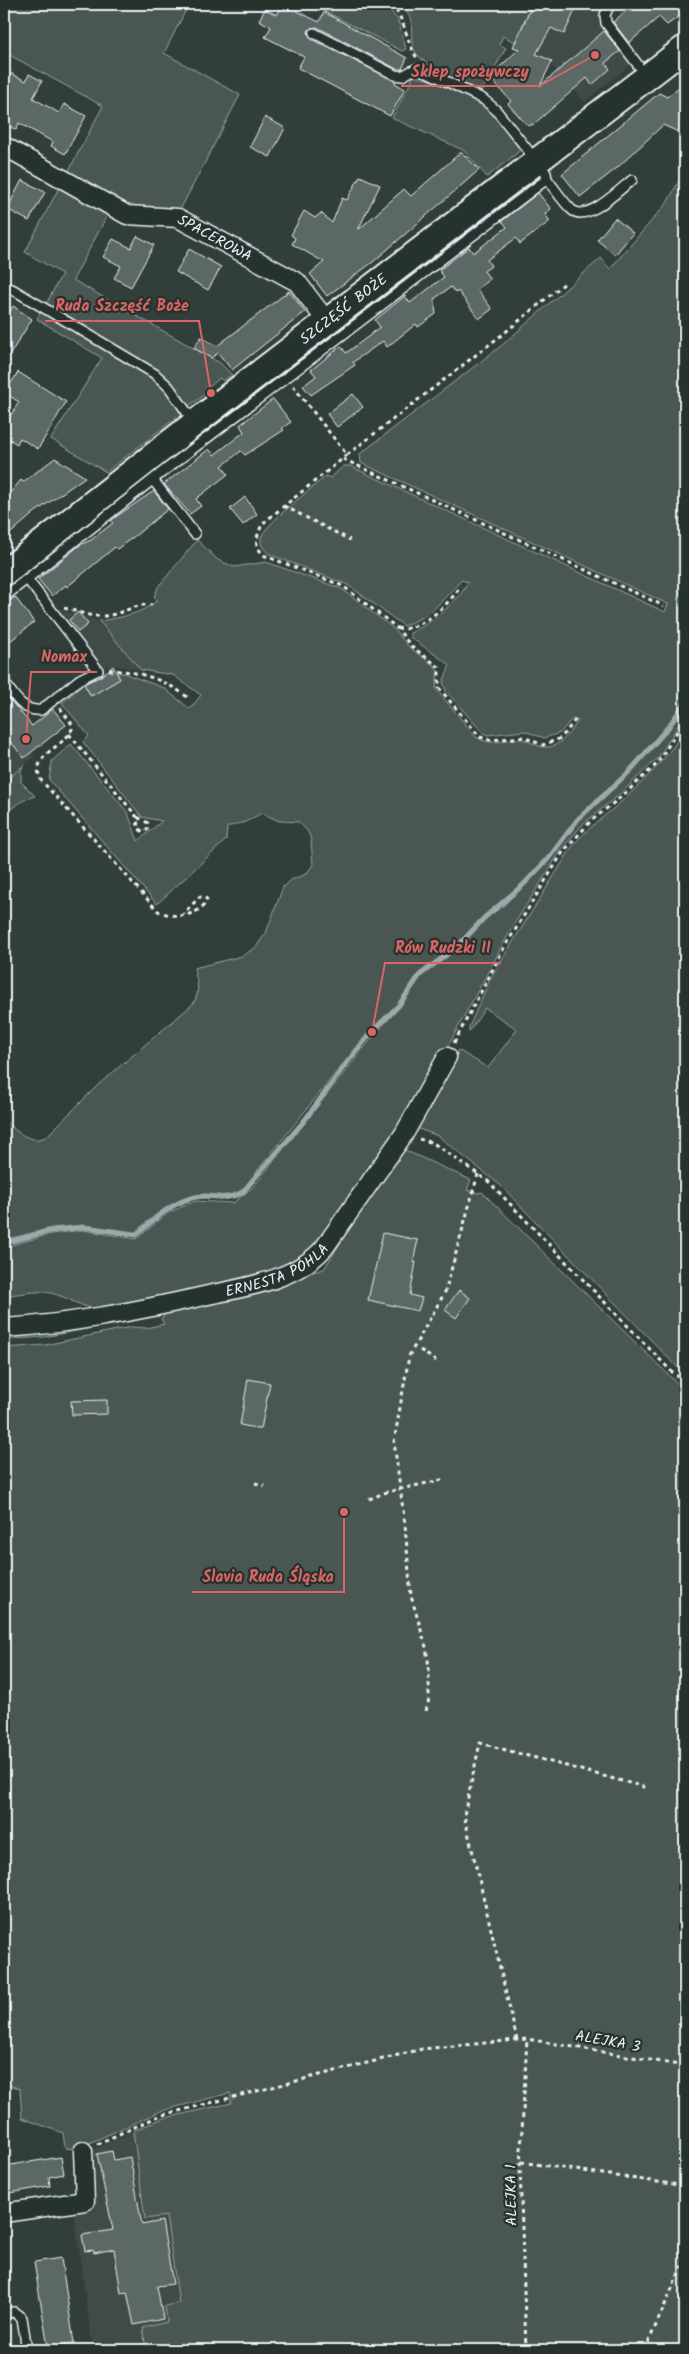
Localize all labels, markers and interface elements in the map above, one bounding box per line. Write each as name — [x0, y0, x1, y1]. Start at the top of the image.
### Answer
callout: Sklep spożywczy — [401, 55, 539, 86]
text: Sklep spożywczy — [411, 60, 530, 85]
street label: SPACEROWA — [173, 209, 256, 269]
street label: SZCZĘŚĆ BOŻE — [295, 267, 394, 351]
callout: Ruda Szczęść Boże — [45, 290, 199, 321]
text: Ruda Szczęść Boże — [55, 294, 189, 319]
callout: Nomax — [31, 641, 97, 672]
text: Nomax — [41, 645, 88, 670]
callout: Rów Rudzki II — [385, 932, 501, 963]
text: Rów Rudzki II — [395, 936, 491, 961]
street label: ERNESTA POHLA — [223, 1238, 336, 1304]
callout: Slavia Ruda Śląska — [192, 1561, 344, 1592]
text: Slavia Ruda Śląska — [202, 1565, 334, 1590]
street label: ALEJKA 3 — [573, 2024, 643, 2060]
street label: ALEJKA 1 — [499, 2164, 525, 2226]

